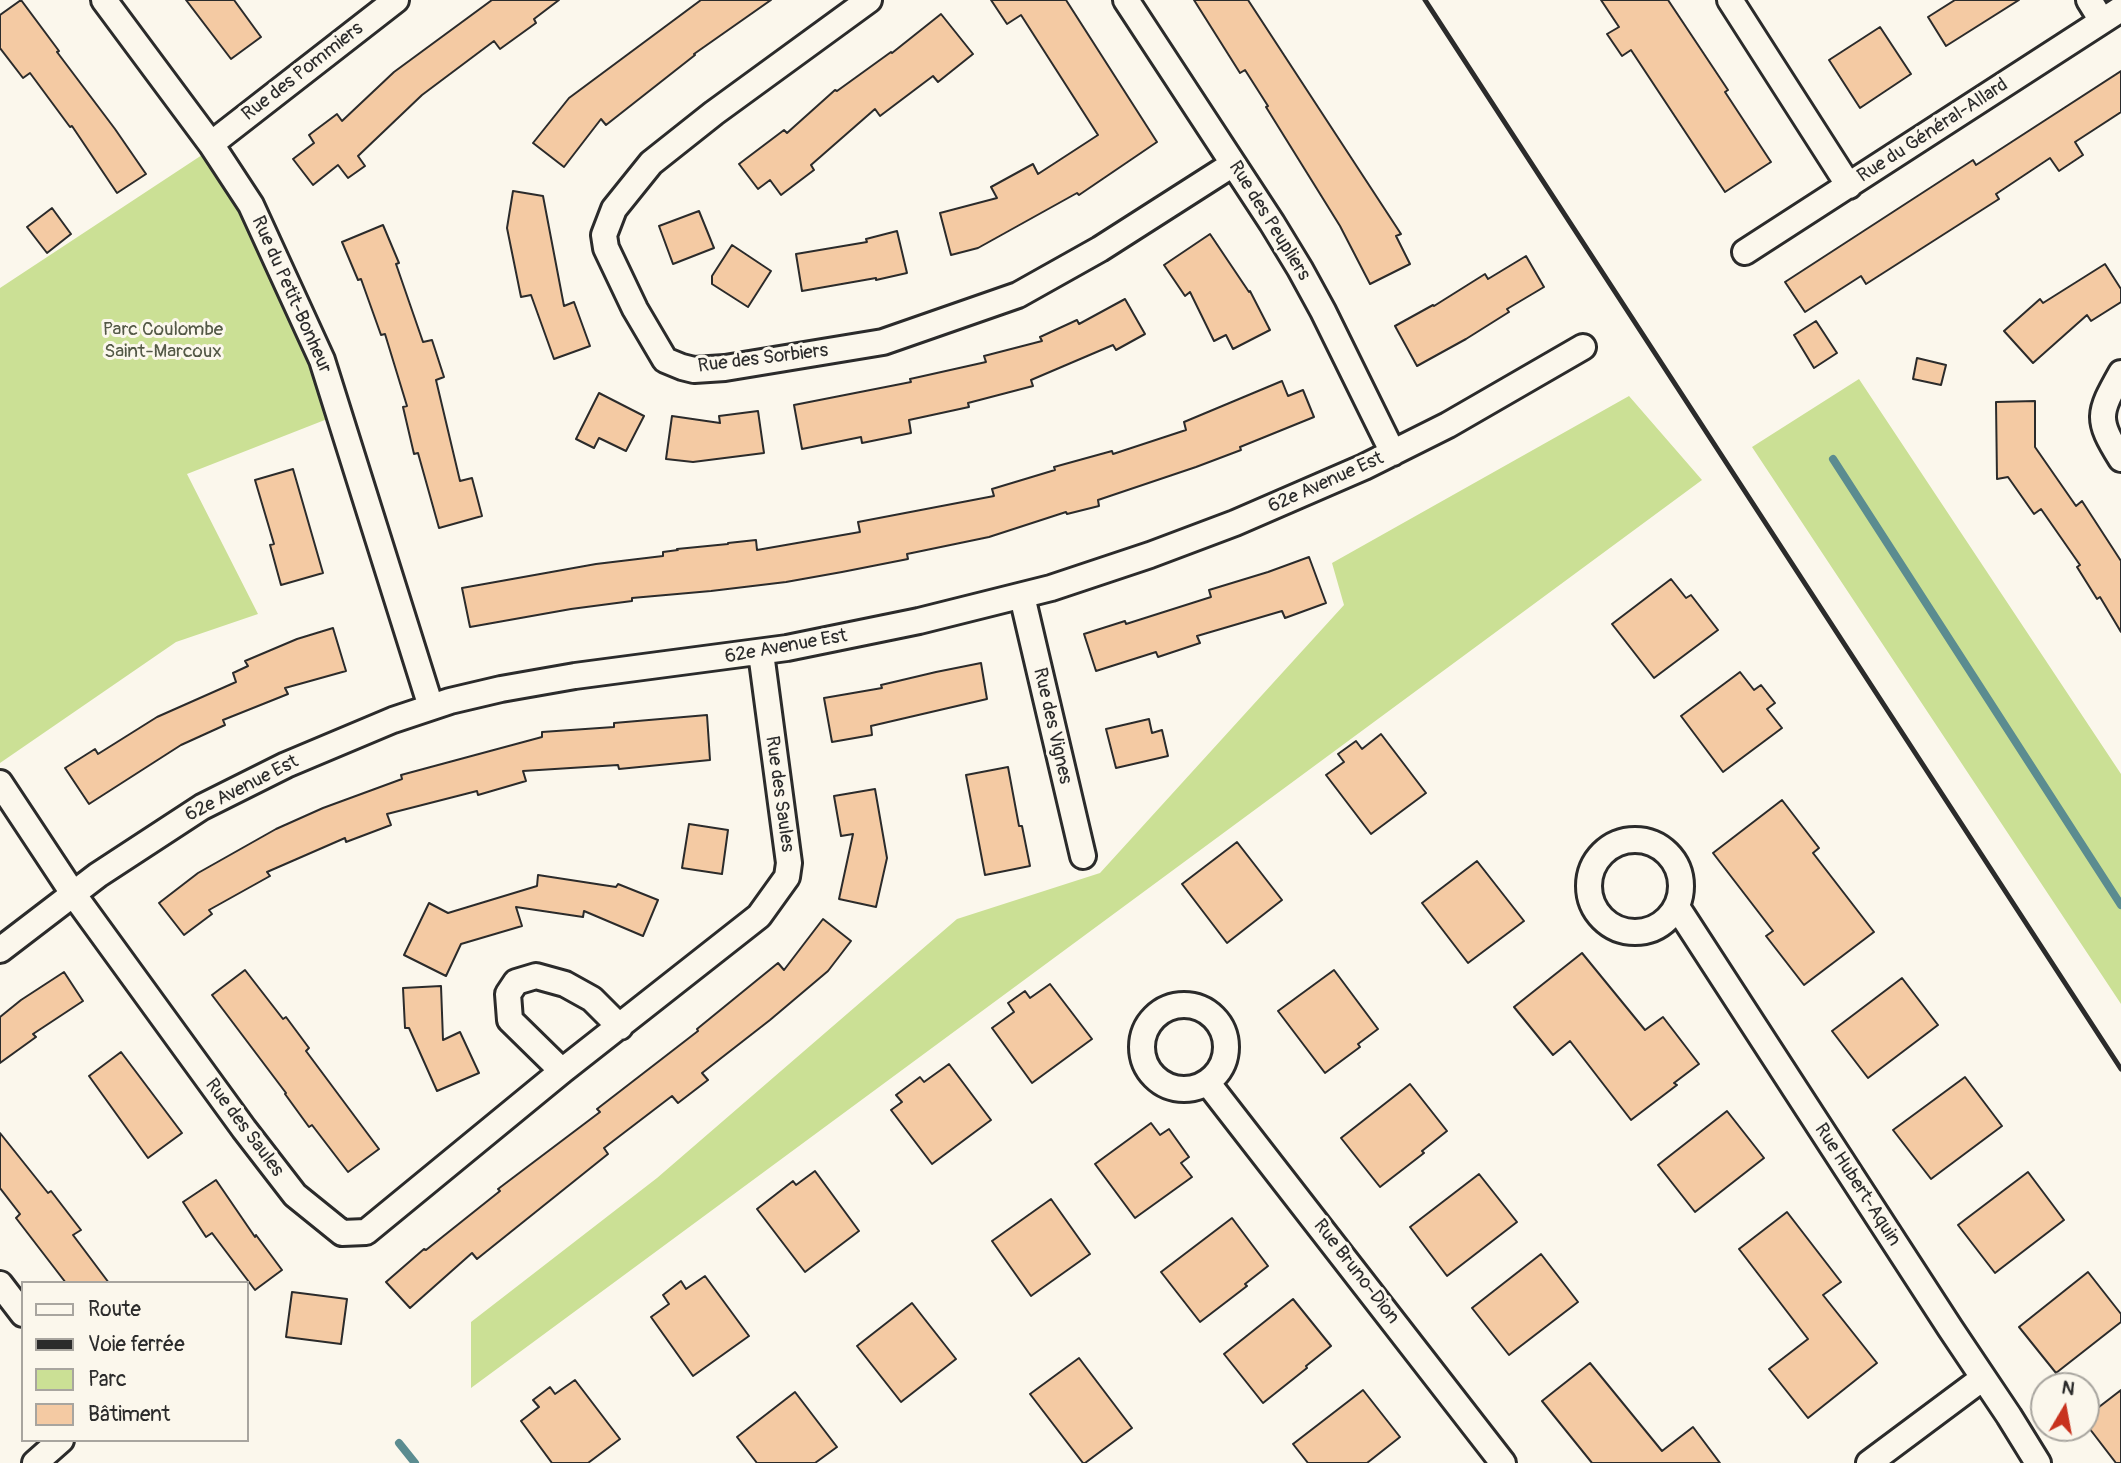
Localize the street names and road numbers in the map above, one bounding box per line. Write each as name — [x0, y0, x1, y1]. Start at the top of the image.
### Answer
street label: Rue des Pommiers — [238, 18, 368, 126]
street label: Rue du Général-Allard — [1854, 74, 2012, 188]
street label: Rue des Peupliers — [1223, 157, 1315, 285]
street label: Rue du Petit-Bonheur — [246, 213, 336, 377]
street label: Rue des Sorbiers — [697, 340, 829, 378]
street label: 62e Avenue Est — [1265, 447, 1387, 519]
street label: 62e Avenue Est — [723, 625, 849, 669]
street label: Rue des Vignes — [1028, 666, 1076, 786]
street label: Rue des Saules — [760, 734, 798, 854]
street label: 62e Avenue Est — [182, 751, 302, 827]
street label: Rue des Saules — [200, 1074, 288, 1182]
street label: Rue Hubert-Aquin — [1809, 1119, 1905, 1251]
street label: Rue Bruno-Dion — [1308, 1215, 1404, 1329]

